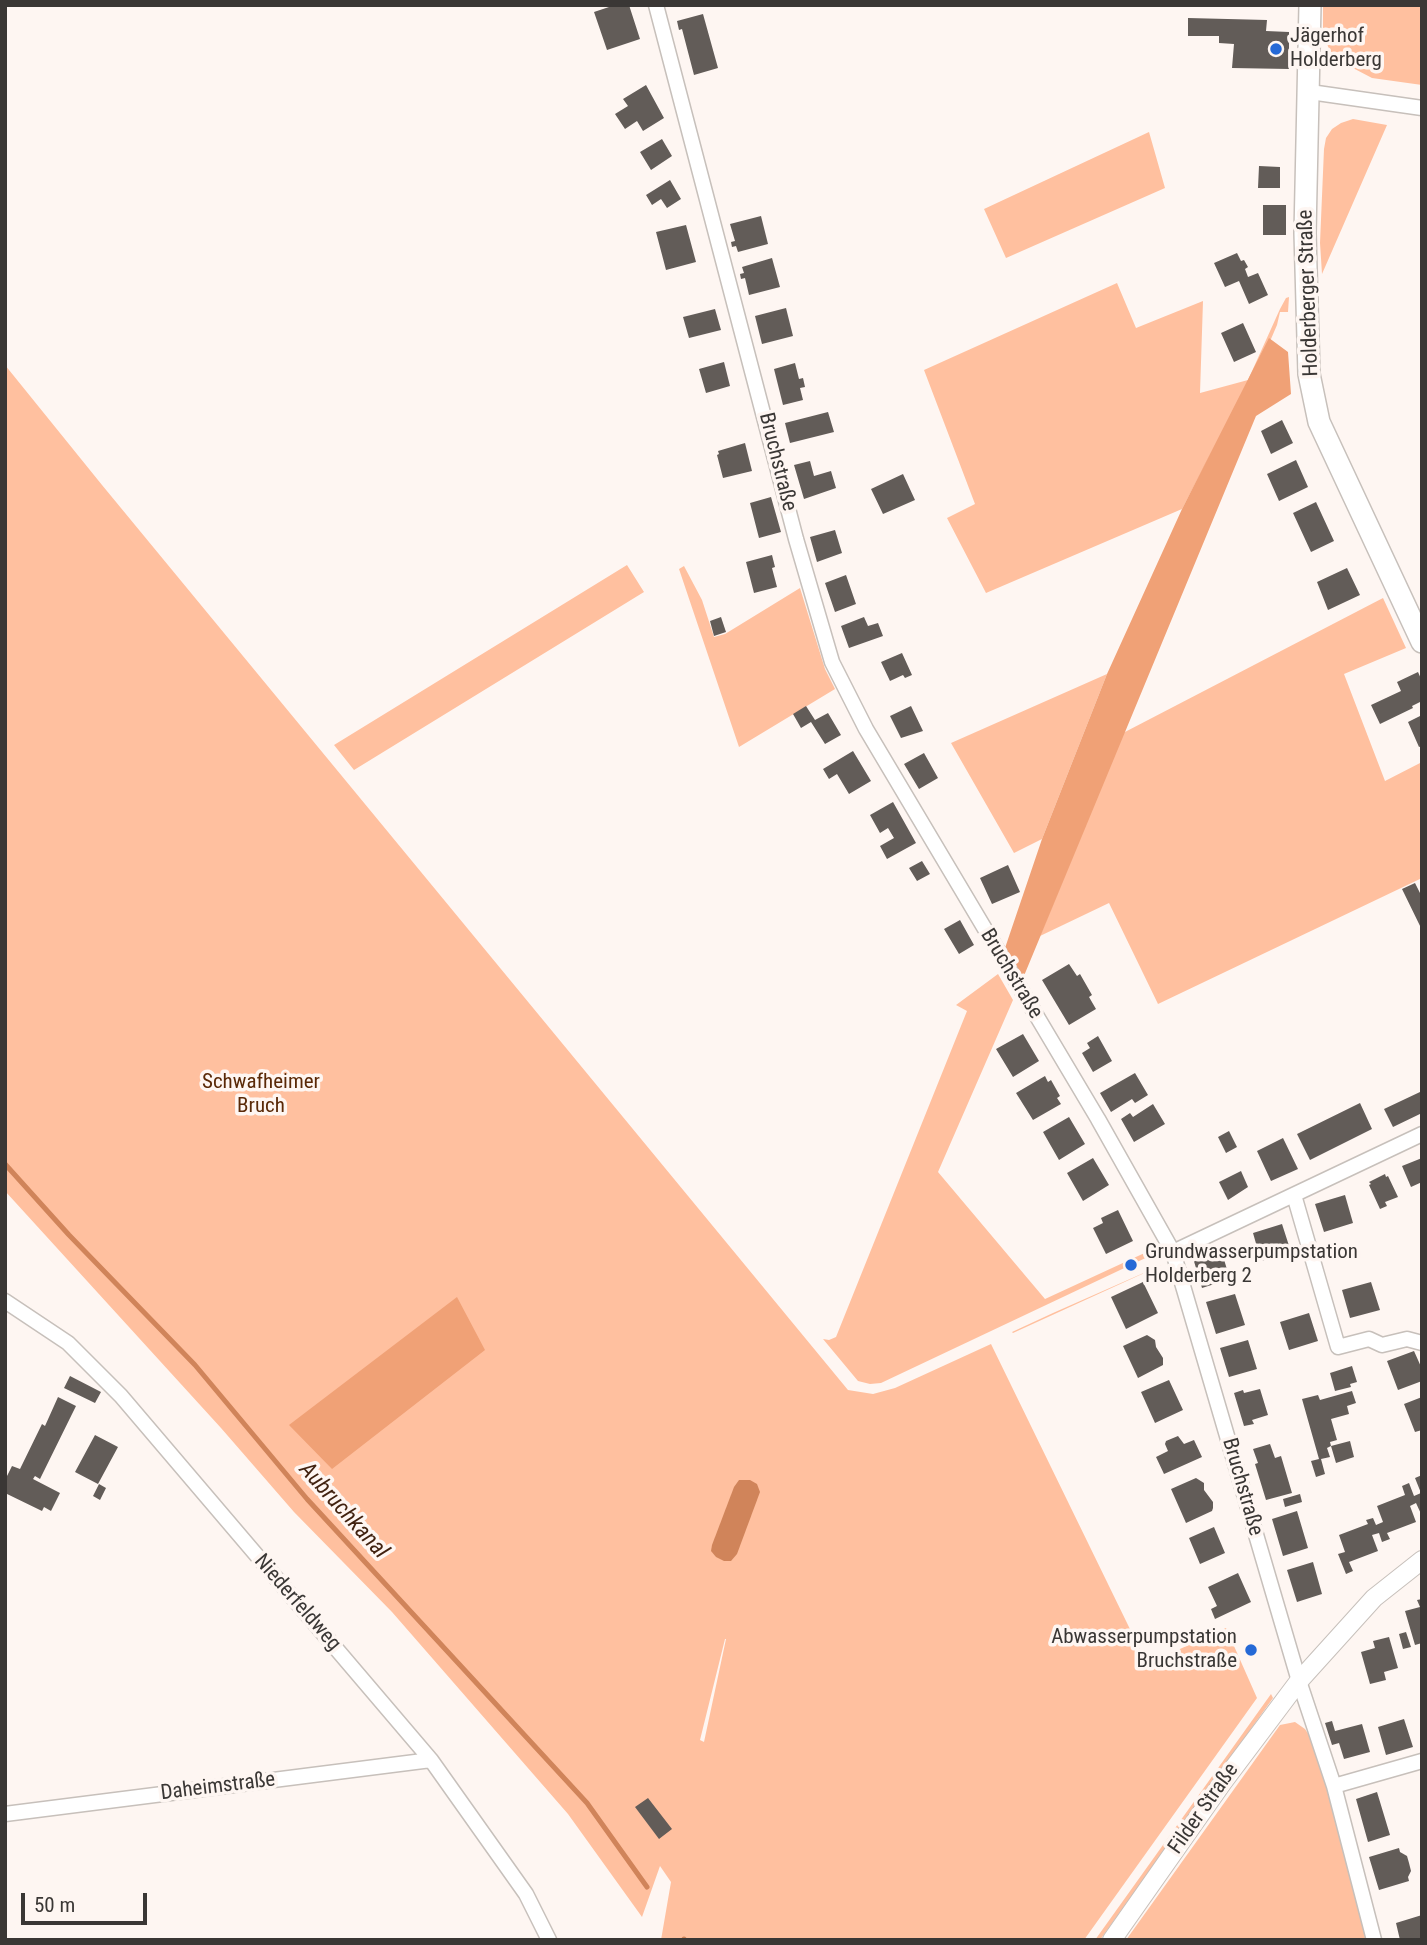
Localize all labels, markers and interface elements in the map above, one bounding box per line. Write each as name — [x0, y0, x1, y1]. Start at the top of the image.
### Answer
place label: Jägerhof Holderberg — [1290, 24, 1382, 74]
marker: Jägerhof Holderberg — [1268, 41, 1284, 57]
street label: Holderberger Straße — [1293, 209, 1325, 377]
street label: Bruchstraße — [753, 410, 801, 514]
street label: Bruchstraße — [974, 924, 1048, 1024]
park label: Schwafheimer Bruch — [202, 1070, 320, 1120]
place label: Grundwasserpumpstation Holderberg 2 — [1145, 1240, 1358, 1290]
marker: Grundwasserpumpstation Holderberg 2 — [1123, 1257, 1139, 1273]
street label: Bruchstraße — [1216, 1435, 1268, 1539]
water label: Aubruchkanal — [292, 1457, 394, 1565]
street label: Niederfeldweg — [248, 1550, 346, 1656]
place label: Abwasserpumpstation Bruchstraße — [1051, 1625, 1237, 1675]
marker: Abwasserpumpstation Bruchstraße — [1243, 1642, 1259, 1658]
street label: Filder Straße — [1164, 1759, 1244, 1859]
street label: Daheimstraße — [159, 1767, 277, 1807]
scale bar — [24, 1878, 150, 1922]
text: 50 m — [34, 1893, 75, 1917]

